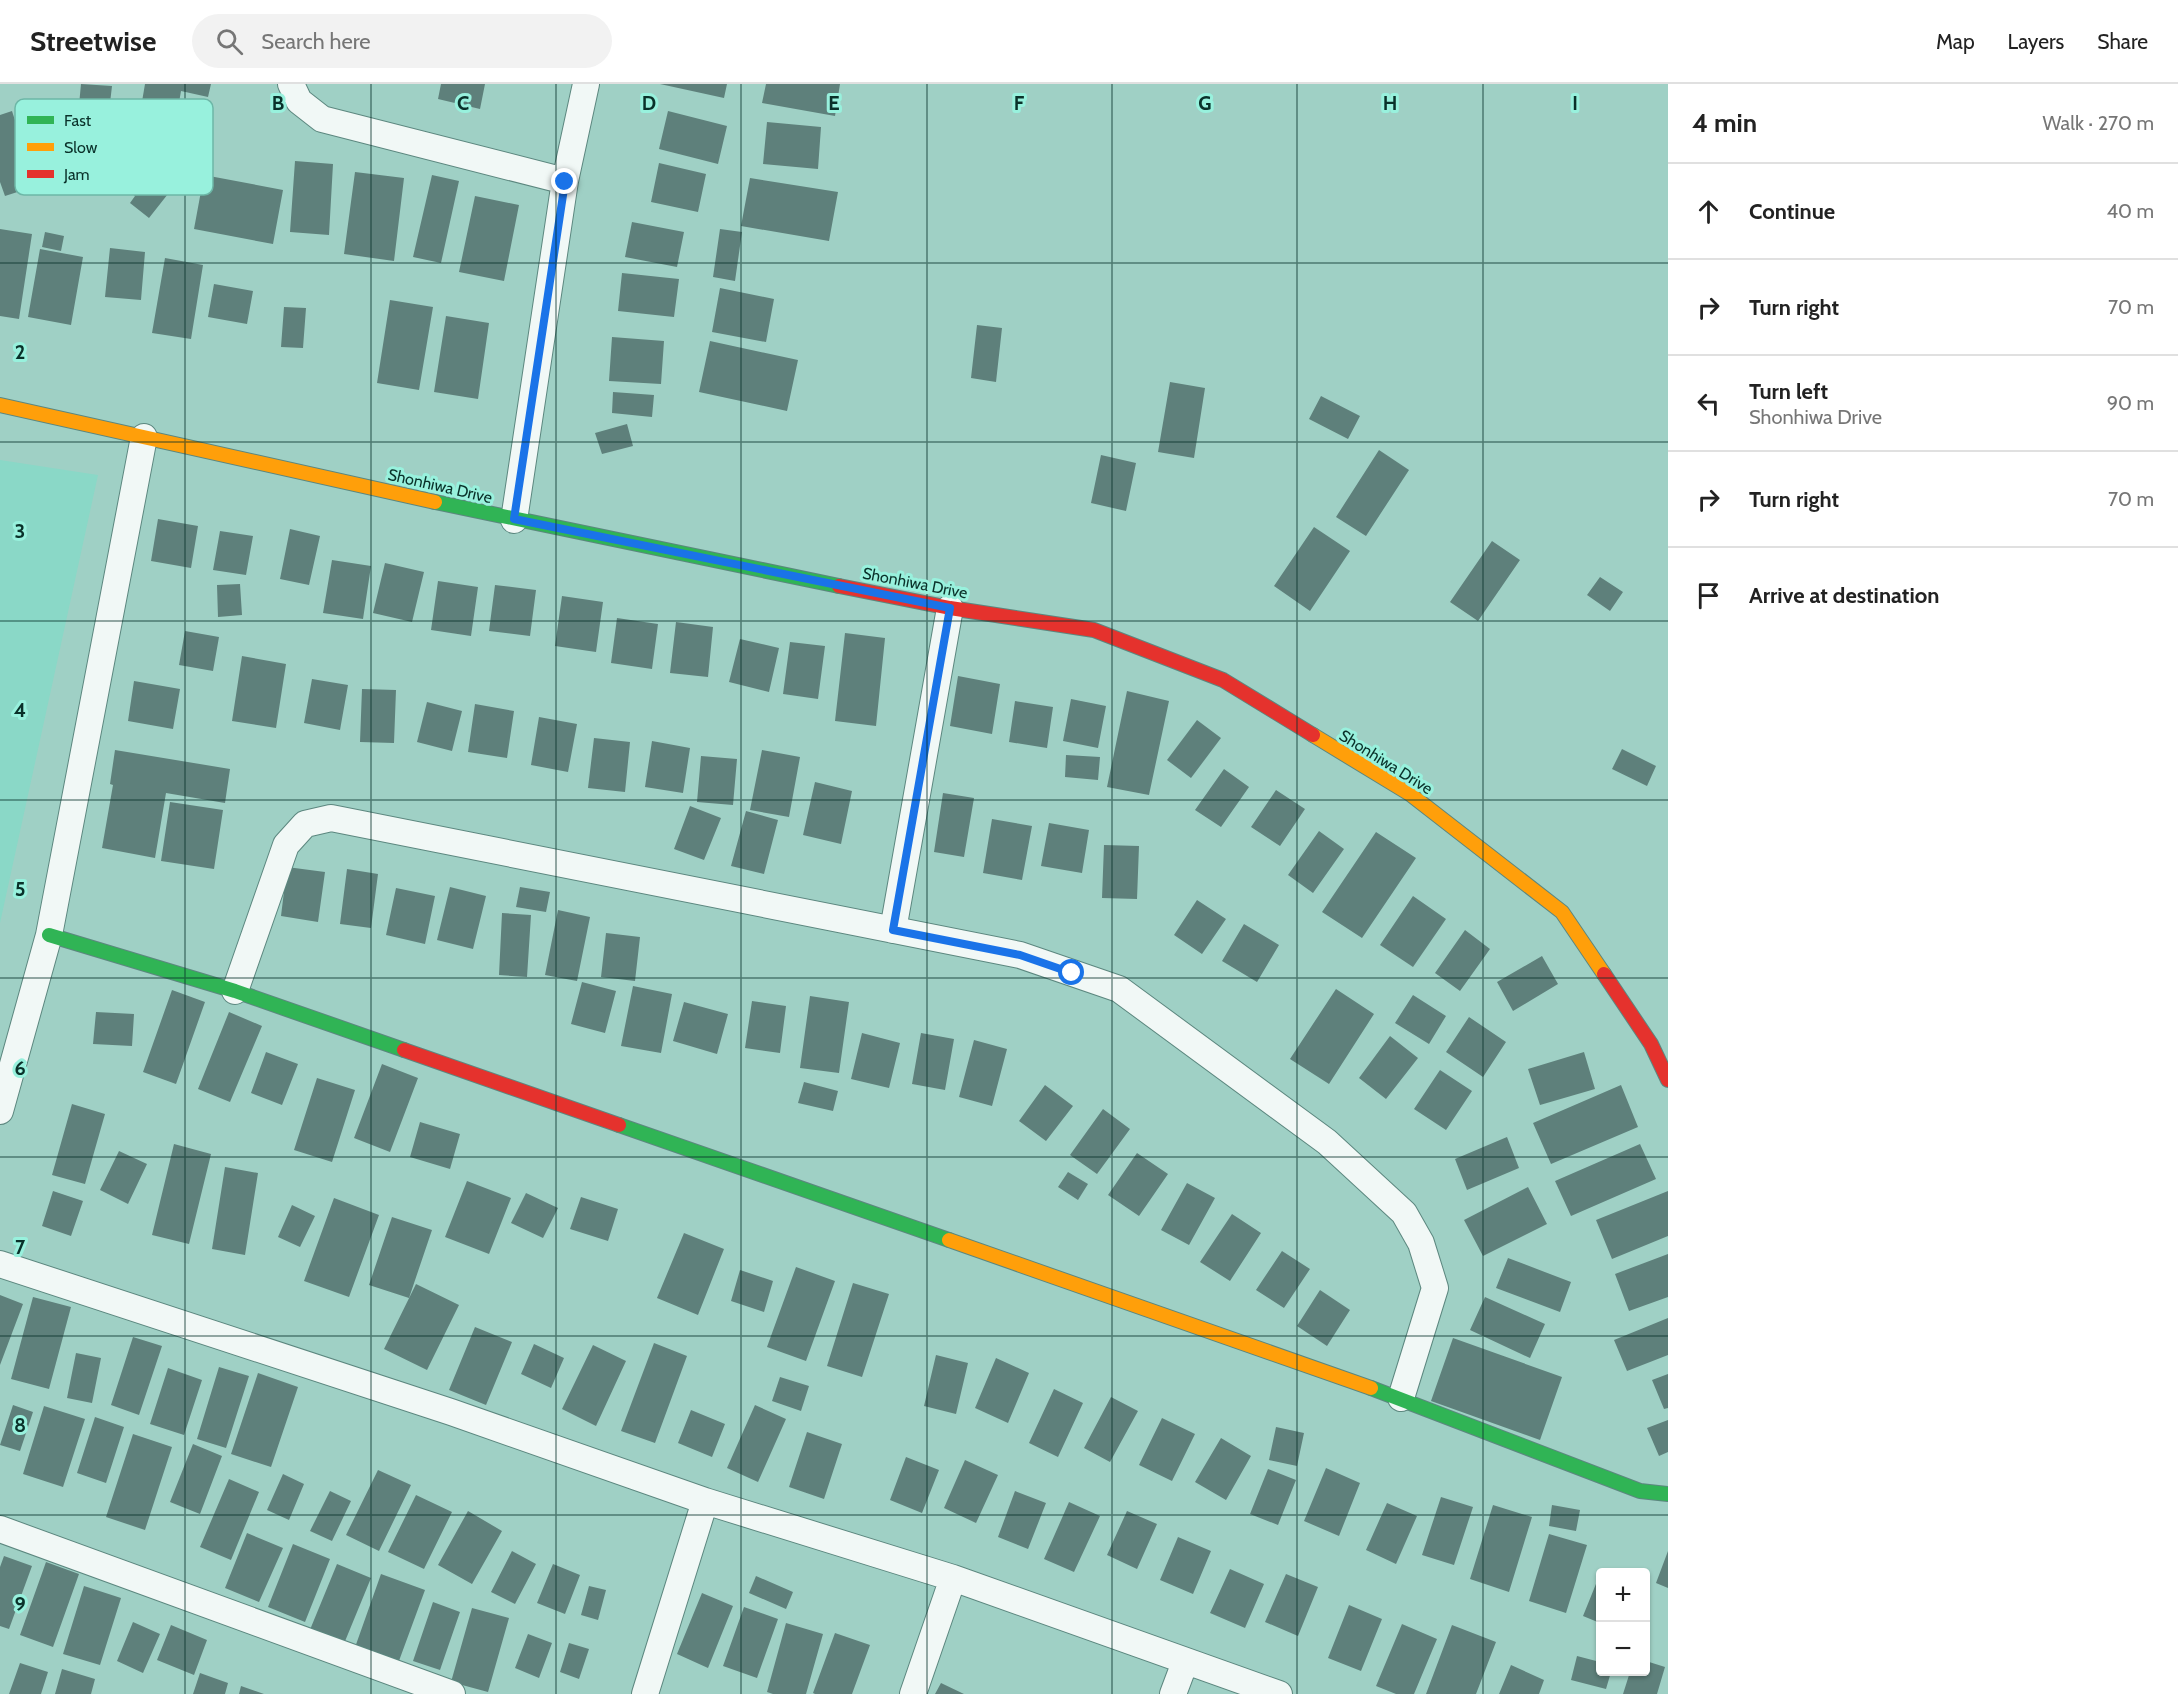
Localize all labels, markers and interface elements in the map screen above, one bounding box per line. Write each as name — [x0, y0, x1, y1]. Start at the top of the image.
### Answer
search box — [192, 14, 612, 68]
text: Streetwise — [30, 24, 156, 58]
icon: search — [213, 25, 246, 58]
text: Search here — [261, 28, 371, 55]
text: Map — [1936, 29, 1975, 54]
text: Layers — [2008, 29, 2064, 54]
text: Share — [2097, 29, 2148, 54]
text: B — [272, 91, 284, 115]
text: C — [457, 91, 469, 115]
text: D — [642, 91, 656, 115]
text: E — [828, 91, 840, 115]
text: F — [1014, 91, 1025, 115]
text: G — [1198, 91, 1212, 115]
text: H — [1383, 91, 1397, 115]
text: I — [1572, 91, 1578, 115]
legend — [15, 99, 213, 195]
text: 4 min — [1692, 107, 1757, 139]
text: Fast — [64, 111, 92, 130]
text: Walk · 270 m — [2042, 111, 2154, 135]
text: Slow — [64, 138, 98, 157]
text: Jam — [63, 165, 90, 184]
route end — [551, 168, 577, 194]
icon: ahead — [1692, 195, 1725, 228]
text: Continue — [1749, 198, 1835, 225]
text: 40 m — [2106, 199, 2154, 223]
icon: right — [1692, 291, 1725, 324]
text: Turn right — [1749, 294, 1839, 321]
text: 70 m — [2108, 295, 2154, 319]
text: 2 — [15, 340, 25, 364]
text: Turn left — [1749, 378, 1828, 405]
icon: left — [1692, 387, 1725, 420]
text: 90 m — [2107, 391, 2154, 415]
text: Shonhiwa Drive — [1749, 405, 1882, 429]
street label: Shonhiwa Drive — [386, 465, 494, 507]
icon: right — [1692, 483, 1725, 516]
text: Turn right — [1749, 486, 1839, 513]
text: 70 m — [2108, 487, 2154, 511]
text: 3 — [15, 519, 25, 543]
street label: Shonhiwa Drive — [861, 564, 969, 602]
icon: arrive — [1692, 579, 1725, 612]
text: Arrive at destination — [1749, 582, 1939, 609]
text: 4 — [14, 698, 26, 722]
street label: Shonhiwa Drive — [1336, 726, 1436, 798]
text: 5 — [15, 877, 25, 901]
route start — [1058, 959, 1084, 985]
text: 6 — [14, 1056, 26, 1080]
text: 7 — [15, 1235, 26, 1259]
text: 8 — [14, 1413, 26, 1437]
map controls — [1596, 1568, 1650, 1676]
button: + — [1596, 1568, 1650, 1622]
text: 9 — [14, 1592, 26, 1616]
button: − — [1596, 1622, 1650, 1676]

